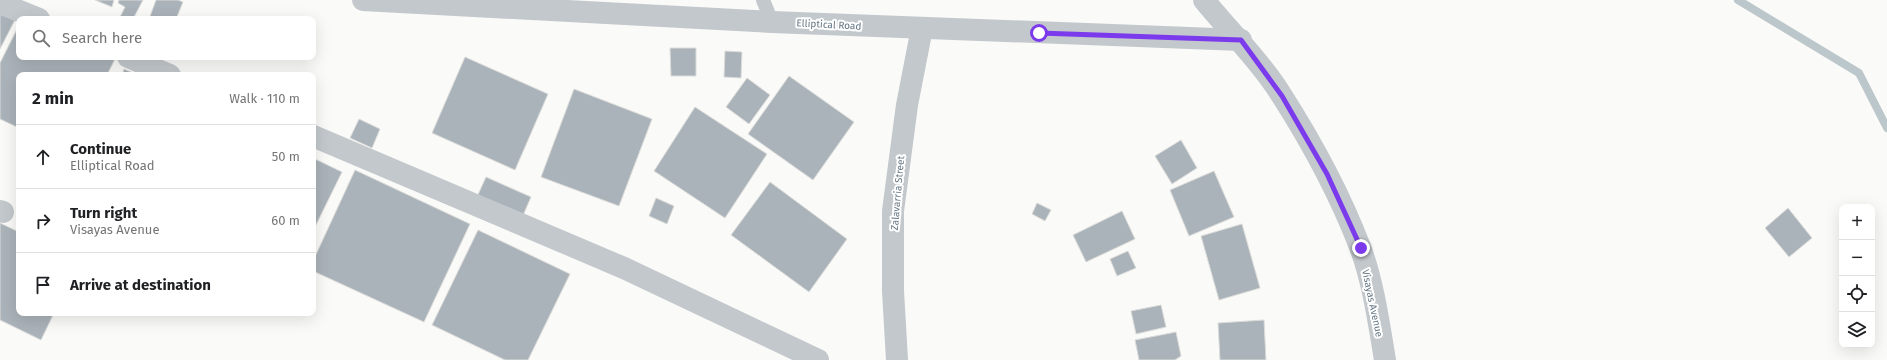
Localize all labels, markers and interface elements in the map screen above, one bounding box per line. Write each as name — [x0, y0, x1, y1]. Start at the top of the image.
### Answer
search box — [16, 16, 316, 60]
street label: Elliptical Road — [796, 17, 862, 33]
route start — [1030, 24, 1048, 42]
icon: search — [30, 27, 52, 49]
text: Search here — [62, 29, 142, 47]
text: 2 min — [32, 88, 74, 109]
text: Walk · 110 m — [229, 91, 300, 106]
text: Continue — [70, 140, 131, 158]
icon: ahead — [32, 146, 54, 168]
text: 50 m — [272, 149, 300, 164]
street label: Zalavarria Street — [889, 155, 907, 231]
text: Elliptical Road — [70, 158, 155, 173]
text: Turn right — [70, 204, 137, 222]
map controls — [1839, 204, 1875, 348]
button: + — [1839, 204, 1875, 240]
icon: right — [32, 210, 54, 232]
text: 60 m — [271, 213, 300, 228]
text: Visayas Avenue — [70, 222, 160, 237]
route end — [1352, 239, 1370, 257]
button: − — [1839, 240, 1875, 276]
street label: Visayas Avenue — [1359, 268, 1385, 338]
icon: arrive — [32, 274, 54, 296]
text: Arrive at destination — [70, 276, 211, 294]
button: locate — [1839, 276, 1875, 312]
button: layers — [1839, 312, 1875, 348]

